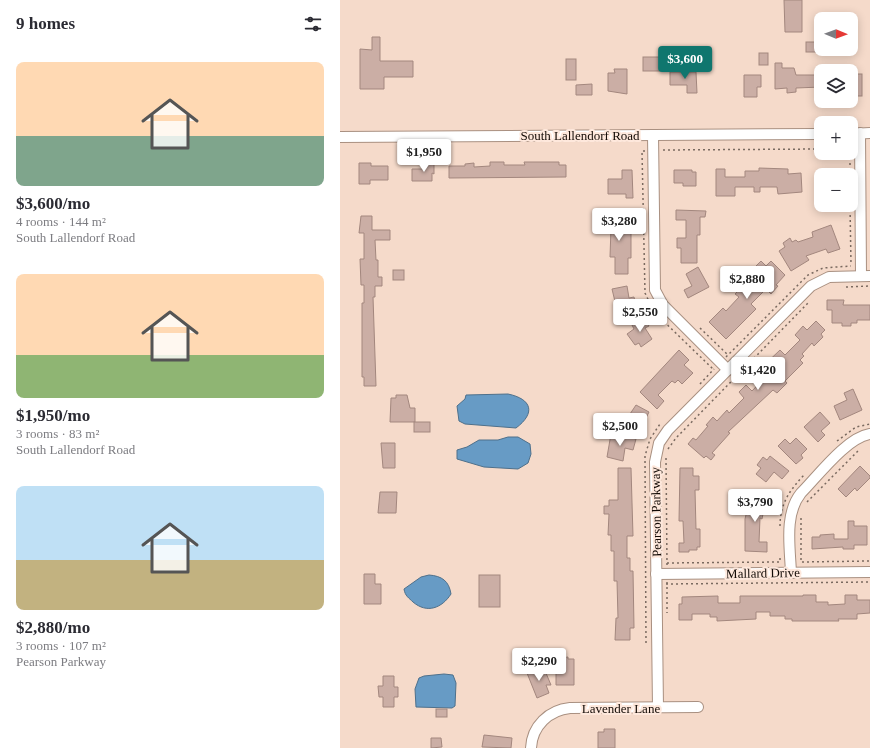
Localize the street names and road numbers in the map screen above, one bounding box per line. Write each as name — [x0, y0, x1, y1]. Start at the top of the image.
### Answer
street label: South Lallendorf Road — [520, 128, 640, 143]
street label: Pearson Parkway — [648, 466, 664, 557]
street label: Mallard Drive — [726, 565, 800, 581]
street label: Lavender Lane — [582, 701, 660, 716]

